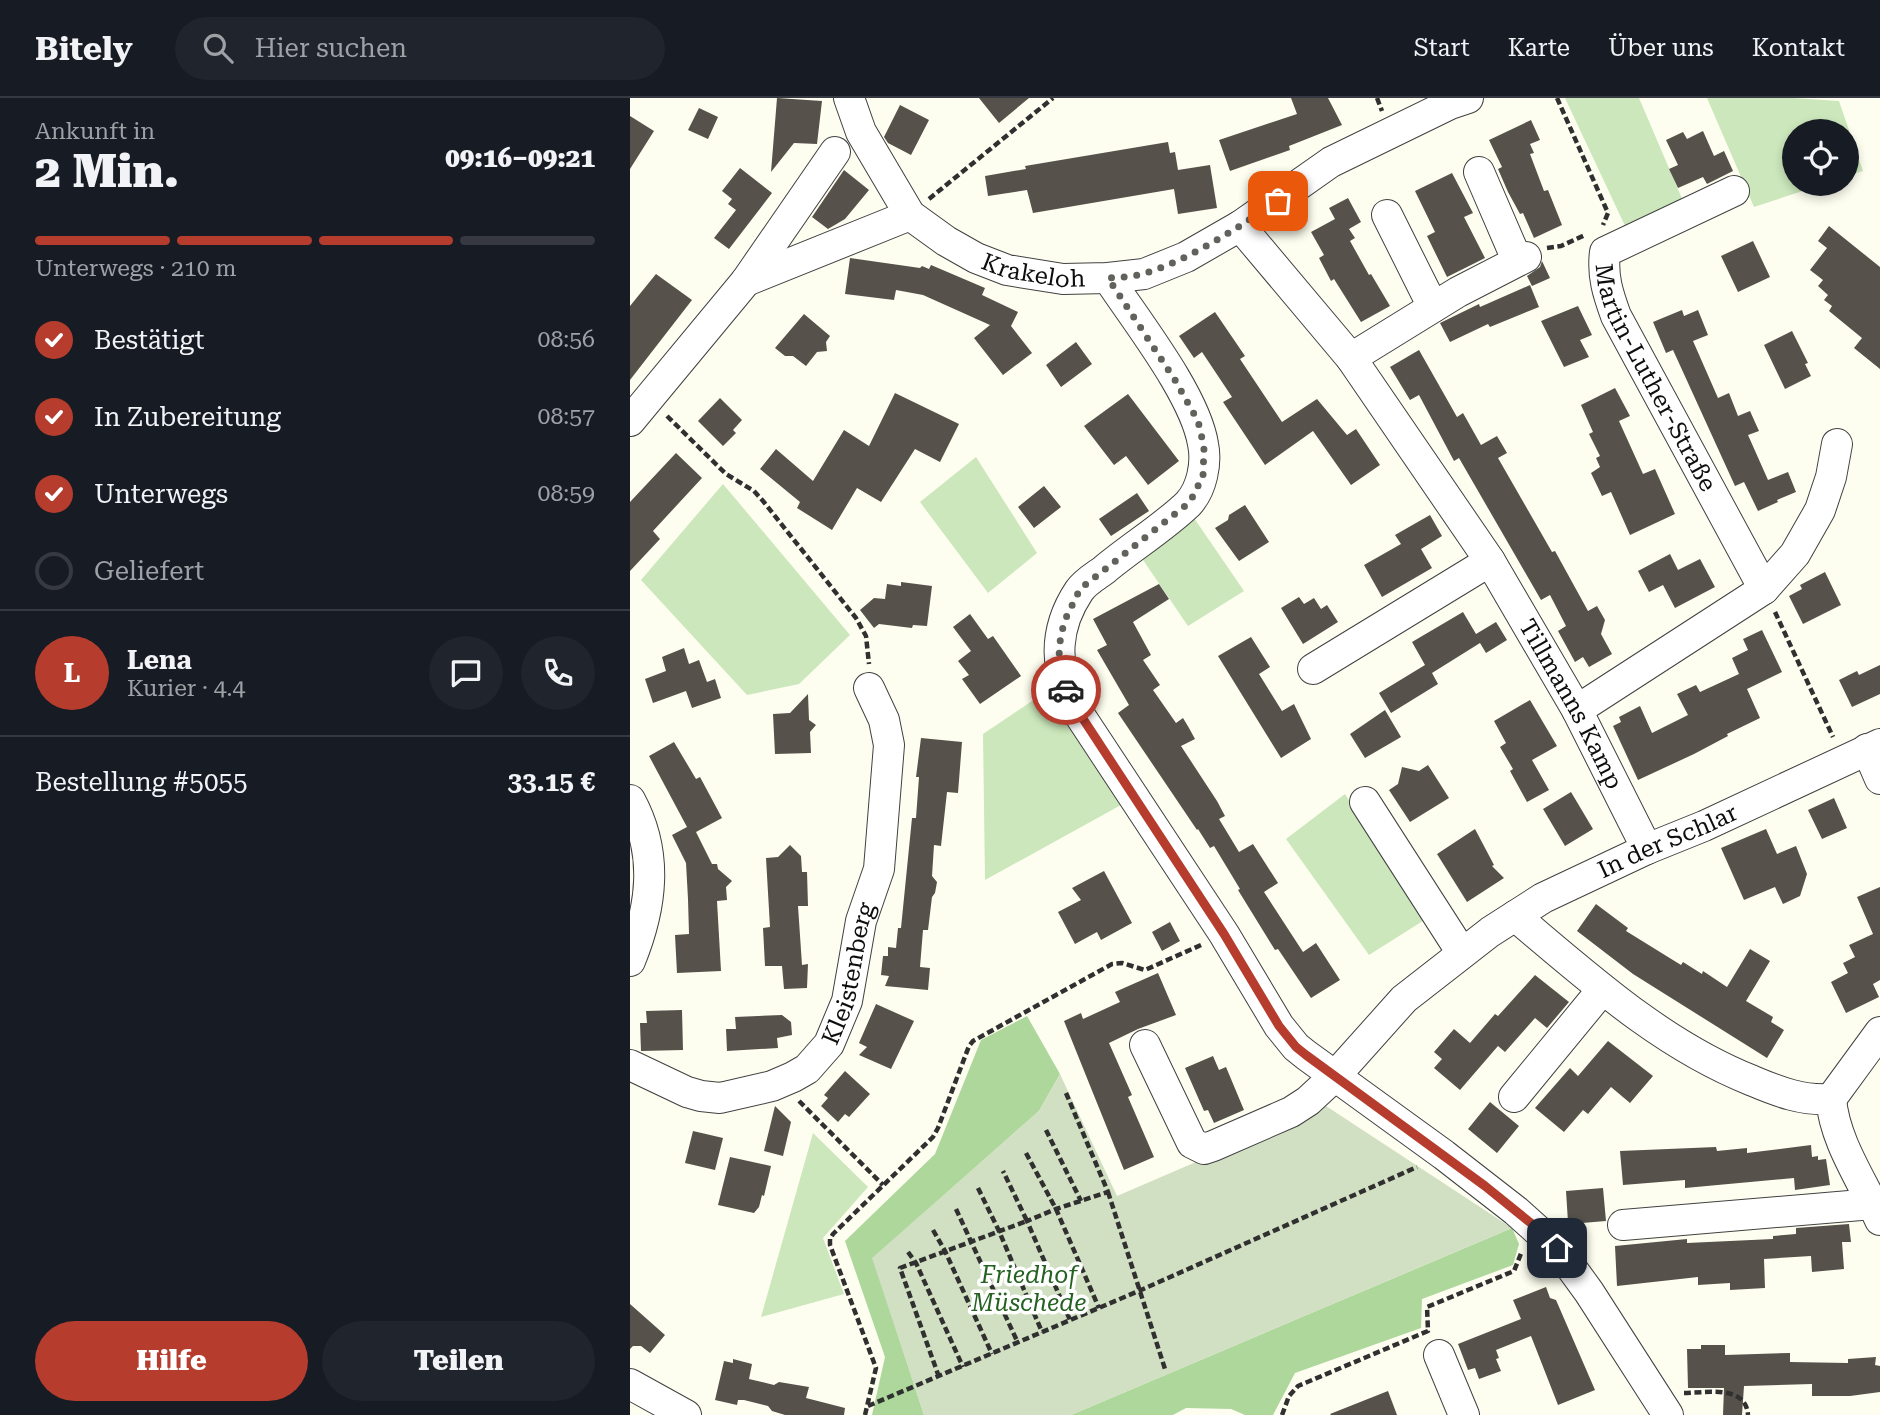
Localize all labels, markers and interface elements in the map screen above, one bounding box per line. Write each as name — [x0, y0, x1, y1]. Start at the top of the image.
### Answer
search box — [175, 17, 665, 80]
text: Bitely — [35, 29, 133, 68]
icon: search — [199, 29, 237, 67]
text: Hier suchen — [255, 33, 407, 63]
text: Start — [1414, 34, 1470, 62]
text: Karte — [1508, 34, 1570, 62]
text: Über uns — [1608, 34, 1714, 62]
text: Kontakt — [1752, 34, 1845, 62]
text: Ankunft in — [35, 118, 155, 145]
map controls — [1782, 119, 1859, 196]
button: locate — [1782, 119, 1859, 196]
text: 09:16–09:21 — [445, 143, 595, 173]
text: 2 Min. — [35, 144, 179, 198]
pin — [1248, 171, 1308, 231]
icon: bag — [1259, 182, 1297, 220]
street label: Krakeloh — [978, 247, 1086, 294]
text: Unterwegs · 210 m — [35, 255, 237, 282]
street label: Martin-Luther-Straße — [1590, 262, 1722, 496]
icon: check — [35, 321, 73, 359]
text: Bestätigt — [94, 325, 204, 355]
text: 08:56 — [538, 326, 595, 353]
icon: check — [35, 398, 73, 436]
text: In Zubereitung — [94, 402, 281, 432]
text: 08:57 — [538, 403, 595, 430]
icon: check — [35, 475, 73, 513]
text: Unterwegs — [94, 479, 228, 509]
text: 08:59 — [538, 480, 595, 507]
text: Geliefert — [94, 556, 204, 586]
street label: Tillmanns Kamp — [1513, 614, 1629, 794]
button: chat — [429, 636, 503, 710]
button: phone — [521, 636, 595, 710]
text: Lena — [127, 645, 192, 675]
courier — [1031, 655, 1101, 725]
text: L — [64, 658, 80, 688]
icon: car — [1047, 671, 1085, 709]
text: Kurier · 4.4 — [127, 675, 245, 702]
text: Bestellung #5055 — [35, 767, 248, 797]
text: 33.15 € — [507, 767, 595, 797]
street label: In der Schlar — [1593, 798, 1742, 884]
street label: Kleistenberg — [816, 898, 881, 1049]
pin — [1527, 1218, 1587, 1278]
icon: home — [1538, 1229, 1576, 1267]
park label: Friedhof Müschede — [971, 1261, 1086, 1317]
button: Hilfe — [35, 1321, 308, 1401]
button: Teilen — [322, 1321, 595, 1401]

